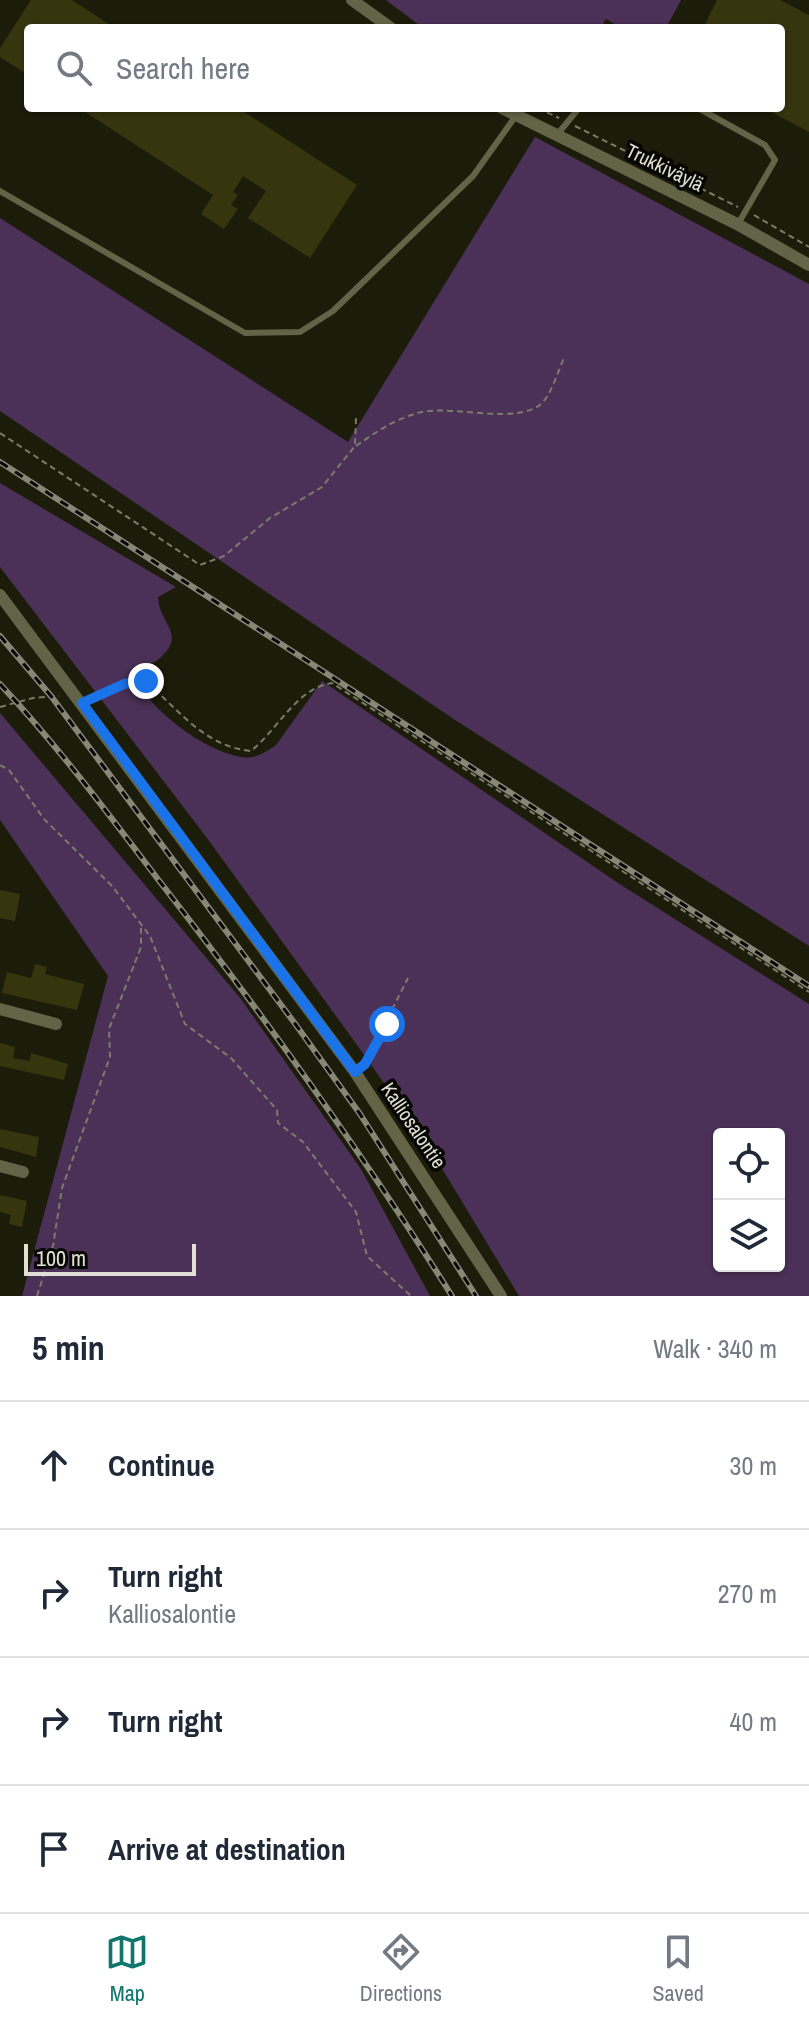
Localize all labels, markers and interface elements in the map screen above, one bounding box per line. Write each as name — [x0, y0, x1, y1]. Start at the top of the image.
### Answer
search box — [24, 24, 785, 112]
icon: search — [52, 46, 96, 90]
text: Search here — [116, 48, 250, 88]
street label: Trukkiväylä — [622, 137, 708, 197]
route end — [128, 663, 164, 699]
route start — [369, 1006, 405, 1042]
street label: Kalliosalontie — [375, 1077, 453, 1173]
map controls — [713, 1128, 785, 1272]
button: locate — [713, 1128, 785, 1200]
button: layers — [713, 1200, 785, 1272]
scale bar — [24, 1240, 196, 1276]
text: 100 m — [36, 1243, 86, 1273]
text: 5 min — [32, 1325, 105, 1371]
text: Walk · 340 m — [653, 1331, 777, 1366]
icon: ahead — [32, 1443, 76, 1487]
text: Continue — [108, 1445, 215, 1485]
text: 30 m — [730, 1448, 777, 1483]
text: Turn right — [108, 1556, 222, 1596]
icon: right — [32, 1571, 76, 1615]
text: 270 m — [718, 1576, 777, 1611]
text: Kalliosalontie — [108, 1596, 236, 1631]
icon: right — [32, 1699, 76, 1743]
text: Turn right — [108, 1701, 222, 1741]
text: 40 m — [730, 1704, 777, 1739]
icon: arrive — [32, 1827, 76, 1871]
text: Arrive at destination — [108, 1829, 346, 1869]
tab: Map — [105, 1930, 149, 2008]
tab: Directions — [360, 1930, 442, 2008]
tab: Saved — [653, 1930, 704, 2008]

